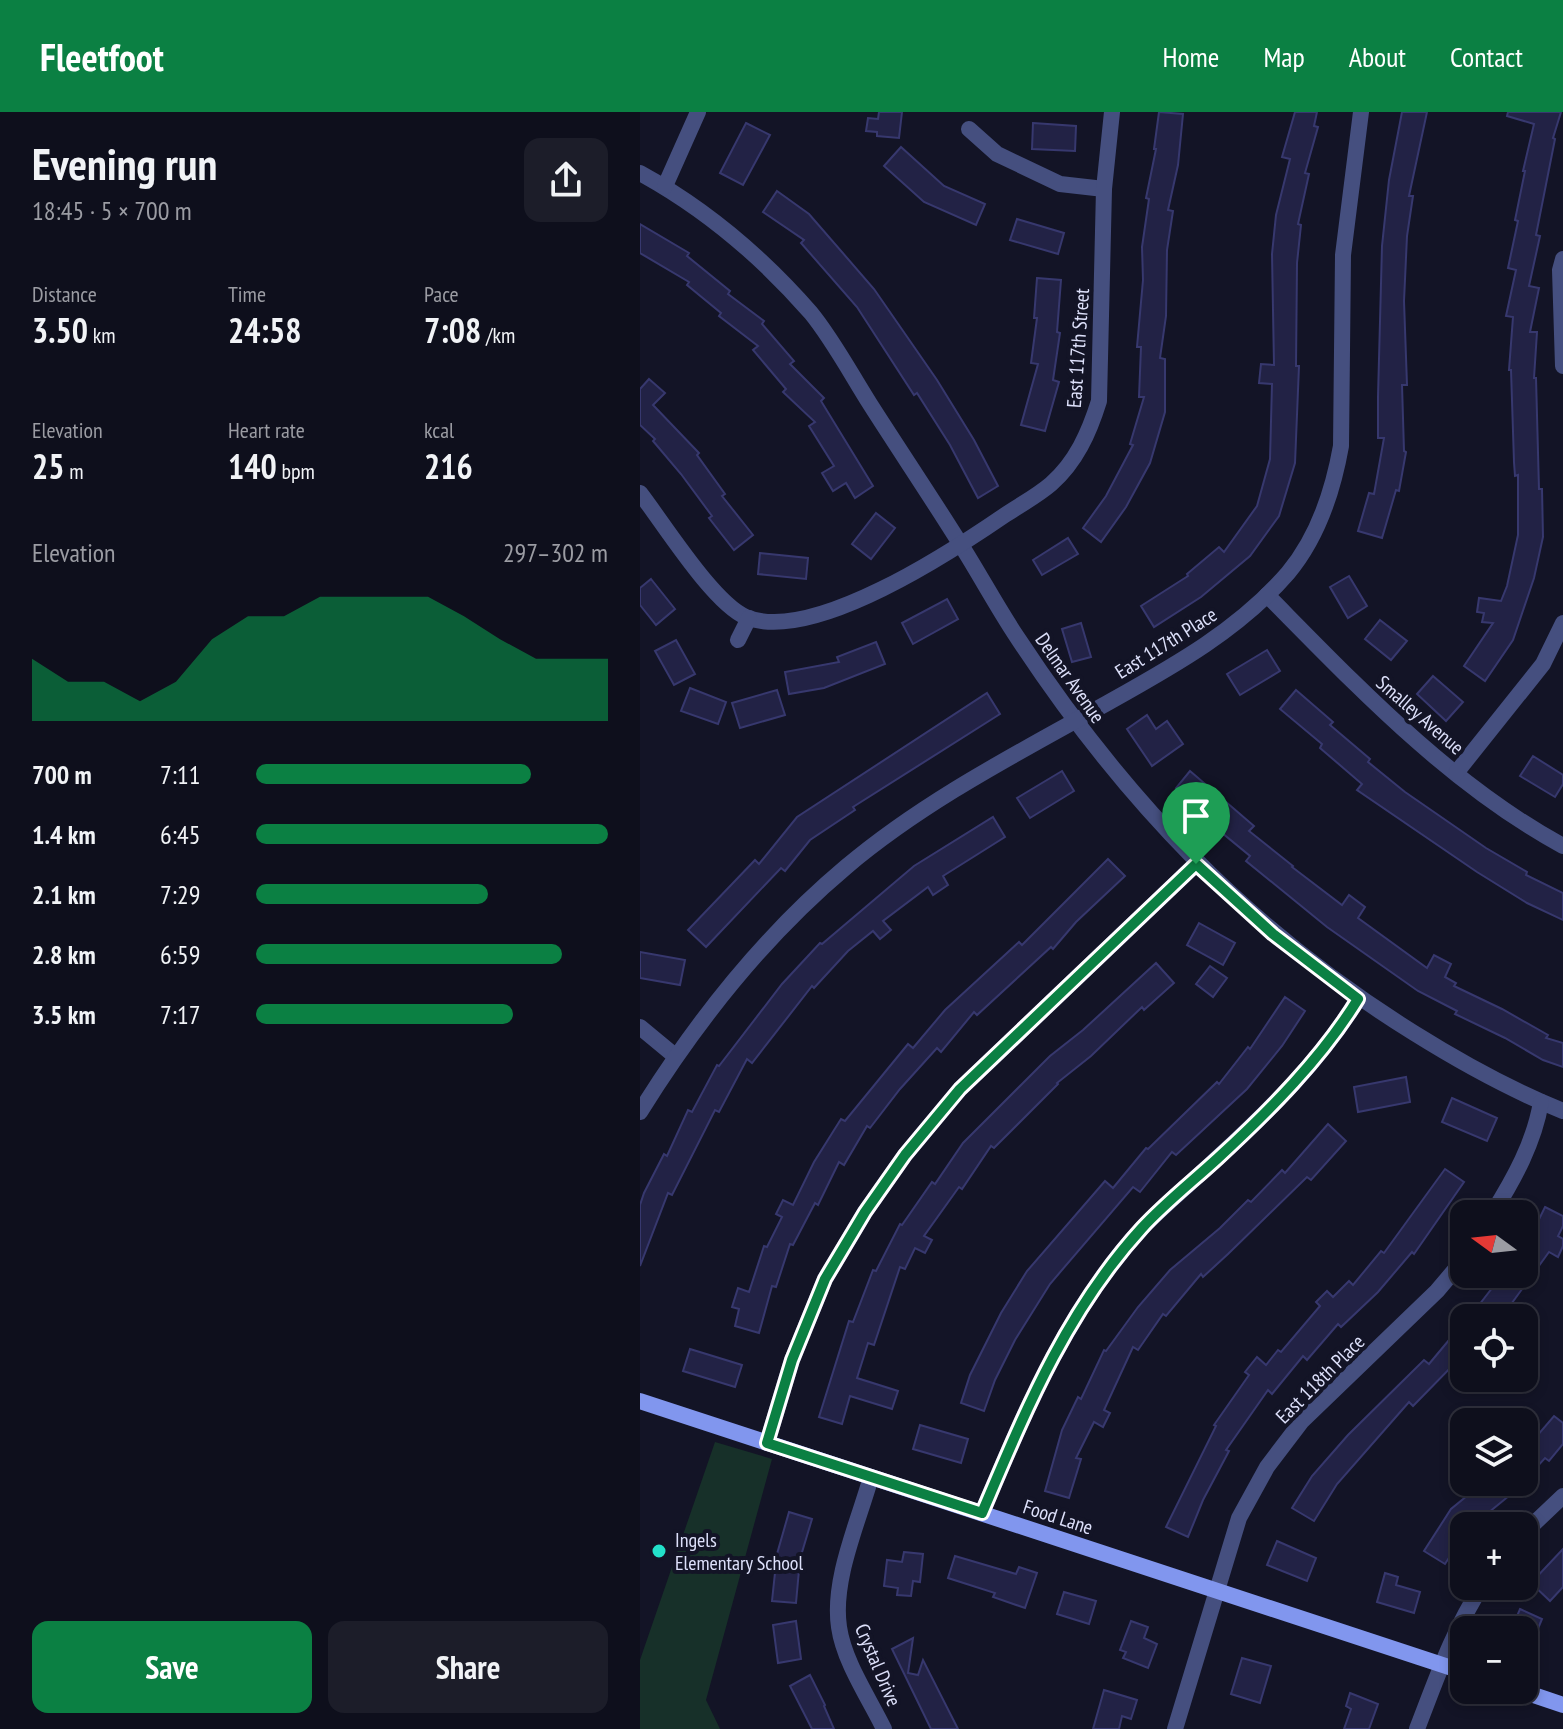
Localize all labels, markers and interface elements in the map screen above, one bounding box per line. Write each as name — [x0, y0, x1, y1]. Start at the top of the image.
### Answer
text: Fleetfoot — [40, 32, 164, 81]
text: Home — [1163, 38, 1219, 75]
text: Map — [1263, 38, 1305, 75]
text: About — [1349, 38, 1406, 75]
text: Contact — [1450, 38, 1523, 75]
text: Evening run — [32, 135, 217, 192]
button: share — [524, 138, 608, 222]
text: 18:45 · 5 × 700 m — [32, 194, 192, 227]
text: Distance — [32, 280, 97, 308]
text: Time — [228, 280, 266, 308]
text: Pace — [424, 280, 459, 308]
street label: East 117th Street — [1061, 287, 1095, 409]
text: 3.50 — [32, 308, 88, 352]
text: 24:58 — [228, 308, 302, 352]
text: 7:08 — [424, 308, 481, 352]
text: km — [88, 321, 116, 349]
text: /km — [481, 321, 515, 349]
text: Elevation — [32, 416, 103, 444]
text: Heart rate — [228, 416, 305, 444]
text: kcal — [424, 416, 454, 444]
text: 25 — [32, 444, 65, 488]
text: 140 — [228, 444, 277, 488]
text: 216 — [424, 444, 473, 488]
text: m — [65, 457, 84, 485]
text: bpm — [277, 457, 315, 485]
text: Elevation — [32, 536, 115, 569]
text: 297–302 m — [503, 536, 608, 569]
street label: East 117th Place — [1110, 601, 1222, 685]
street label: Delmar Avenue — [1029, 628, 1111, 728]
street label: Smalley Avenue — [1371, 670, 1469, 760]
text: 700 m — [32, 758, 92, 791]
text: 7:11 — [160, 758, 200, 791]
pin — [1162, 782, 1230, 864]
icon: arrive — [1174, 794, 1218, 838]
text: 1.4 km — [32, 818, 96, 851]
text: 6:45 — [160, 818, 200, 851]
text: 2.1 km — [32, 878, 96, 911]
text: 7:29 — [160, 878, 200, 911]
text: 2.8 km — [32, 938, 96, 971]
text: 6:59 — [160, 938, 200, 971]
text: 3.5 km — [32, 998, 96, 1031]
text: 7:17 — [160, 998, 200, 1031]
north arrow — [1450, 1200, 1538, 1288]
map controls — [1450, 1200, 1538, 1704]
button: locate — [1450, 1304, 1538, 1392]
street label: East 118th Place — [1270, 1329, 1370, 1429]
button: layers — [1450, 1408, 1538, 1496]
street label: Food Lane — [1020, 1494, 1096, 1540]
button: + — [1450, 1512, 1538, 1600]
place label: Ingels Elementary School — [675, 1527, 803, 1576]
marker: Ingels Elementary School — [650, 1542, 668, 1560]
button: − — [1450, 1616, 1538, 1704]
street label: Crystal Drive — [849, 1620, 907, 1710]
button: Save — [32, 1621, 312, 1713]
button: Share — [328, 1621, 608, 1713]

